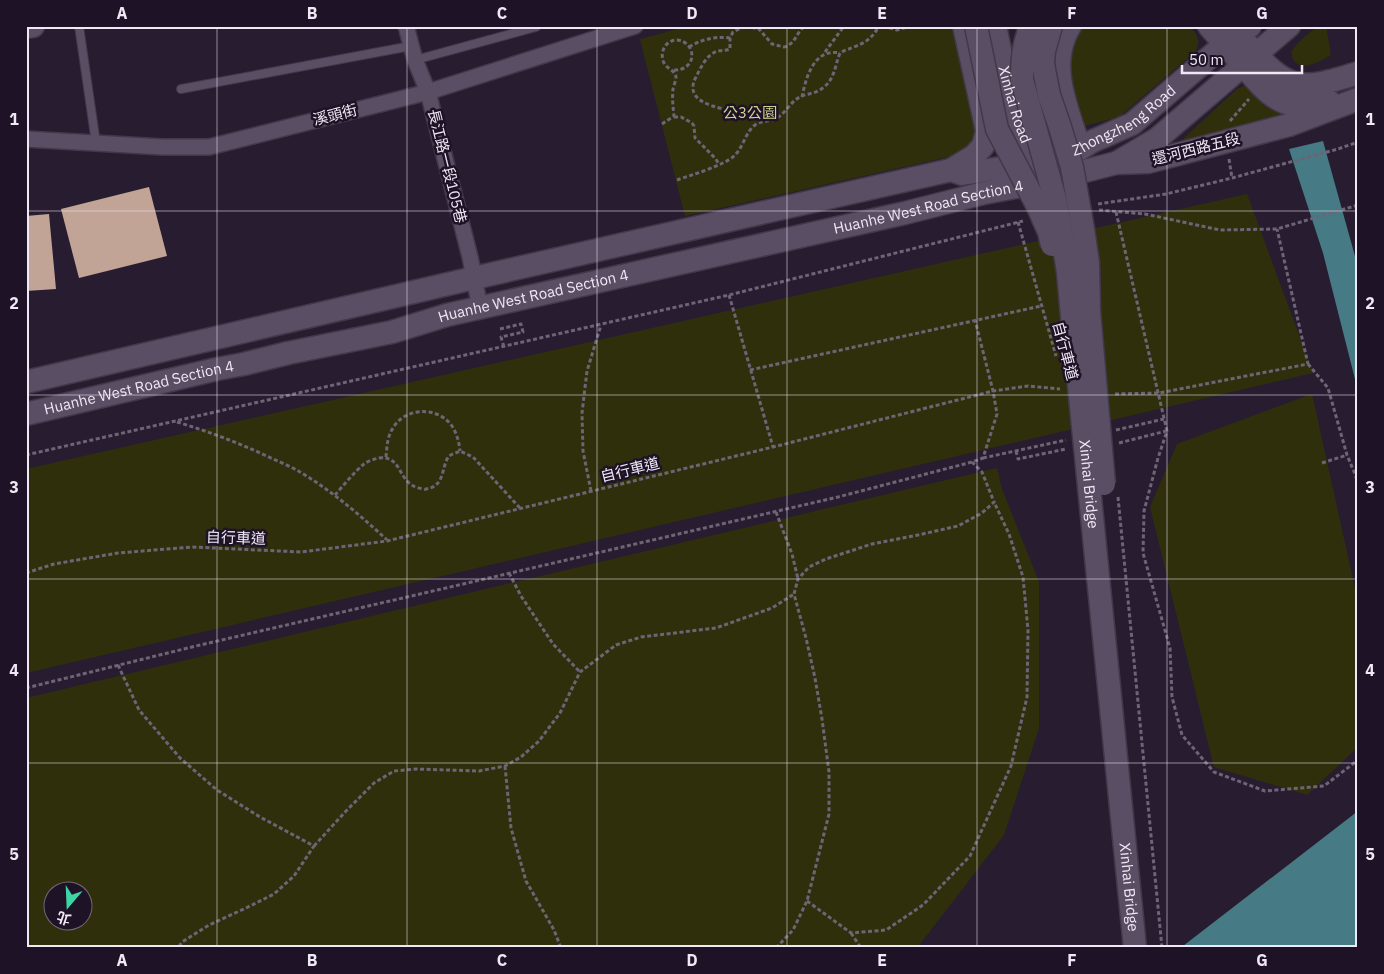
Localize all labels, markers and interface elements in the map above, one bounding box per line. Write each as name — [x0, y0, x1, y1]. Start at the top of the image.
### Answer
text: A — [117, 3, 128, 23]
text: B — [307, 3, 318, 23]
text: C — [497, 3, 507, 23]
text: D — [686, 3, 698, 23]
text: E — [877, 3, 887, 23]
text: F — [1067, 3, 1077, 23]
text: G — [1256, 3, 1268, 23]
scale bar — [1182, 42, 1302, 74]
text: 50 m — [1189, 50, 1224, 69]
street label: Xinhai Road — [995, 64, 1036, 146]
street label: Zhongzheng Road — [1070, 81, 1179, 160]
street label: 溪頭街 — [311, 100, 359, 129]
park label: 公3公園 — [723, 103, 777, 122]
street label: 長江路一段105巷 — [424, 107, 471, 225]
text: 1 — [9, 109, 19, 129]
text: 1 — [1365, 109, 1375, 129]
street label: 還河西路五段 — [1150, 128, 1242, 169]
street label: Huanhe West Road Section 4 — [831, 176, 1025, 238]
street label: Huanhe West Road Section 4 — [435, 265, 630, 326]
text: 2 — [9, 293, 19, 313]
text: 2 — [1365, 293, 1375, 313]
street label: 自行車道 — [1049, 319, 1082, 382]
street label: Huanhe West Road Section 4 — [42, 356, 235, 418]
street label: Xinhai Bridge — [1075, 439, 1103, 529]
street label: 自行車道 — [598, 453, 661, 486]
text: 3 — [9, 477, 19, 497]
text: 3 — [1365, 477, 1375, 497]
street label: 自行車道 — [206, 527, 266, 548]
text: 4 — [9, 660, 19, 680]
text: 4 — [1365, 660, 1375, 680]
street label: Xinhai Bridge — [1116, 842, 1143, 932]
text: 5 — [9, 844, 19, 864]
text: 5 — [1365, 844, 1375, 864]
north arrow — [42, 882, 92, 932]
text: 北 — [54, 908, 73, 929]
text: A — [117, 950, 128, 970]
text: B — [307, 950, 318, 970]
text: C — [497, 950, 507, 970]
text: D — [686, 950, 698, 970]
text: E — [877, 950, 887, 970]
text: F — [1067, 950, 1077, 970]
text: G — [1256, 950, 1268, 970]

